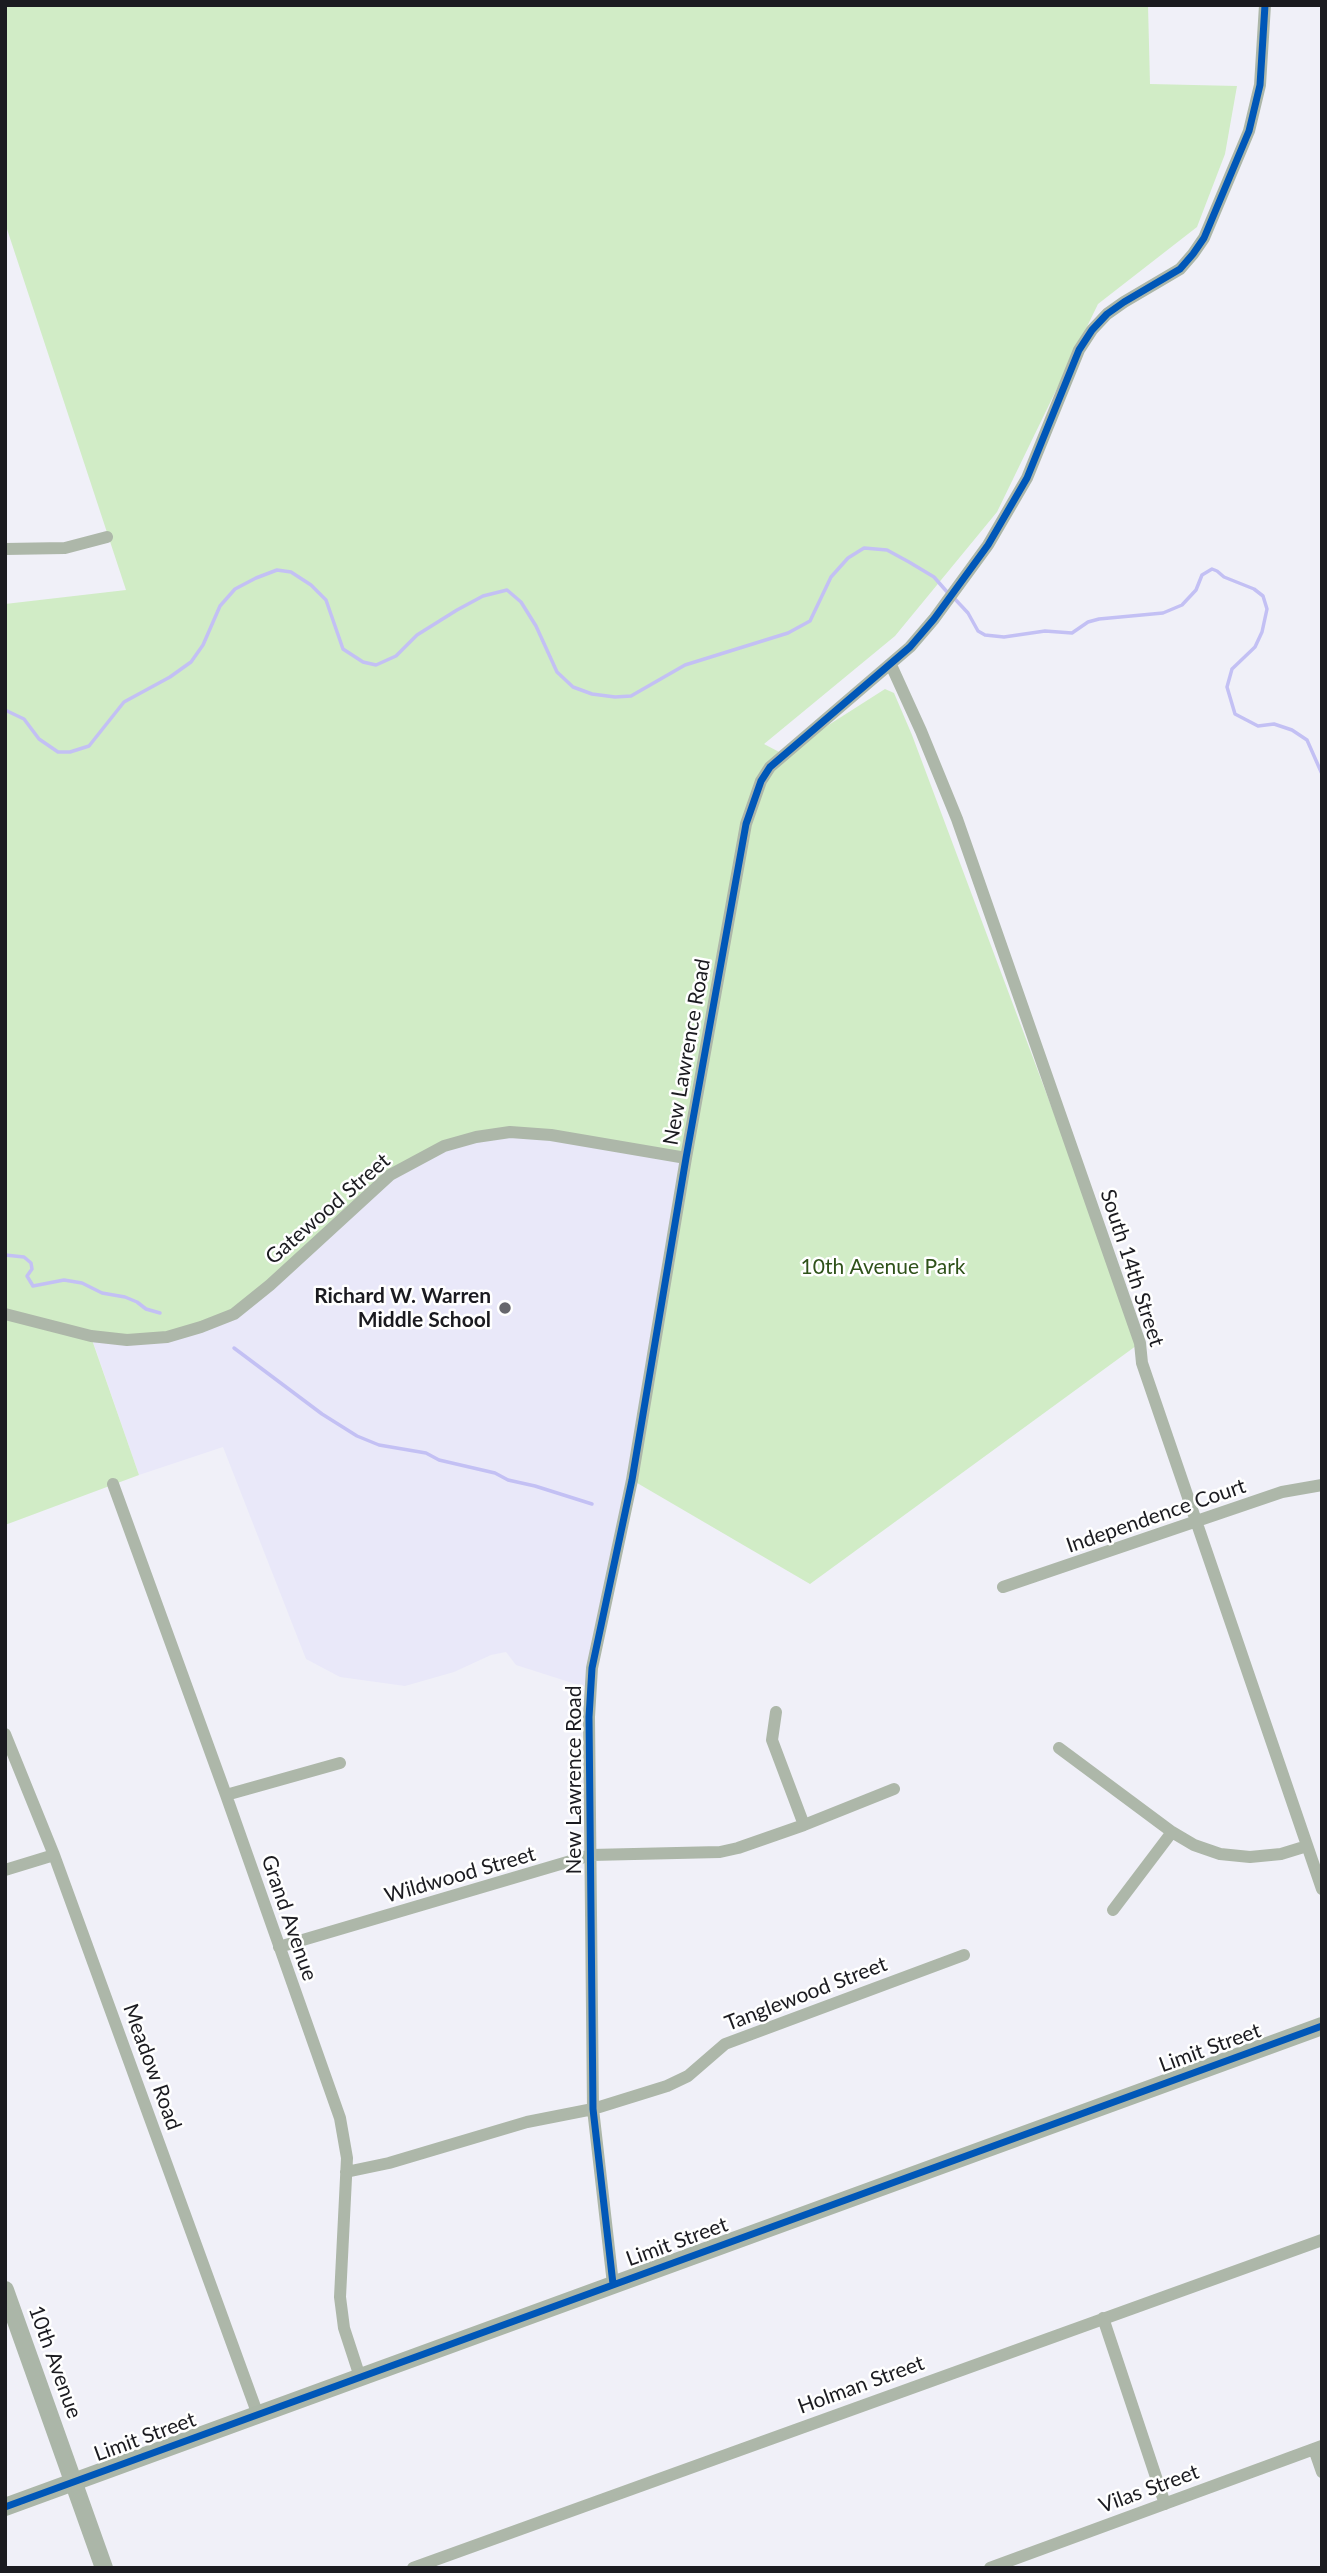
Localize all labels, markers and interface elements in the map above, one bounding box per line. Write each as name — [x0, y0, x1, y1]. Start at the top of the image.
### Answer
street label: New Lawrence Road — [658, 957, 716, 1147]
street label: Gatewood Street — [261, 1148, 395, 1270]
street label: South 14th Street — [1095, 1186, 1169, 1350]
park label: 10th Avenue Park — [801, 1254, 965, 1280]
place label: Richard W. Warren Middle School — [314, 1283, 491, 1333]
marker: Richard W. Warren Middle School — [497, 1300, 513, 1316]
street label: Independence Court — [1063, 1473, 1249, 1559]
street label: New Lawrence Road — [561, 1685, 587, 1875]
street label: Wildwood Street — [382, 1841, 538, 1909]
street label: Grand Avenue — [256, 1852, 322, 1984]
street label: Tanglewood Street — [721, 1951, 891, 2037]
street label: Meadow Road — [117, 2000, 187, 2134]
street label: Limit Street — [1156, 2018, 1264, 2078]
street label: Limit Street — [623, 2212, 731, 2272]
street label: 10th Avenue — [23, 2302, 87, 2422]
street label: Holman Street — [794, 2350, 928, 2420]
street label: Limit Street — [91, 2407, 199, 2467]
street label: Vilas Street — [1096, 2459, 1202, 2519]

